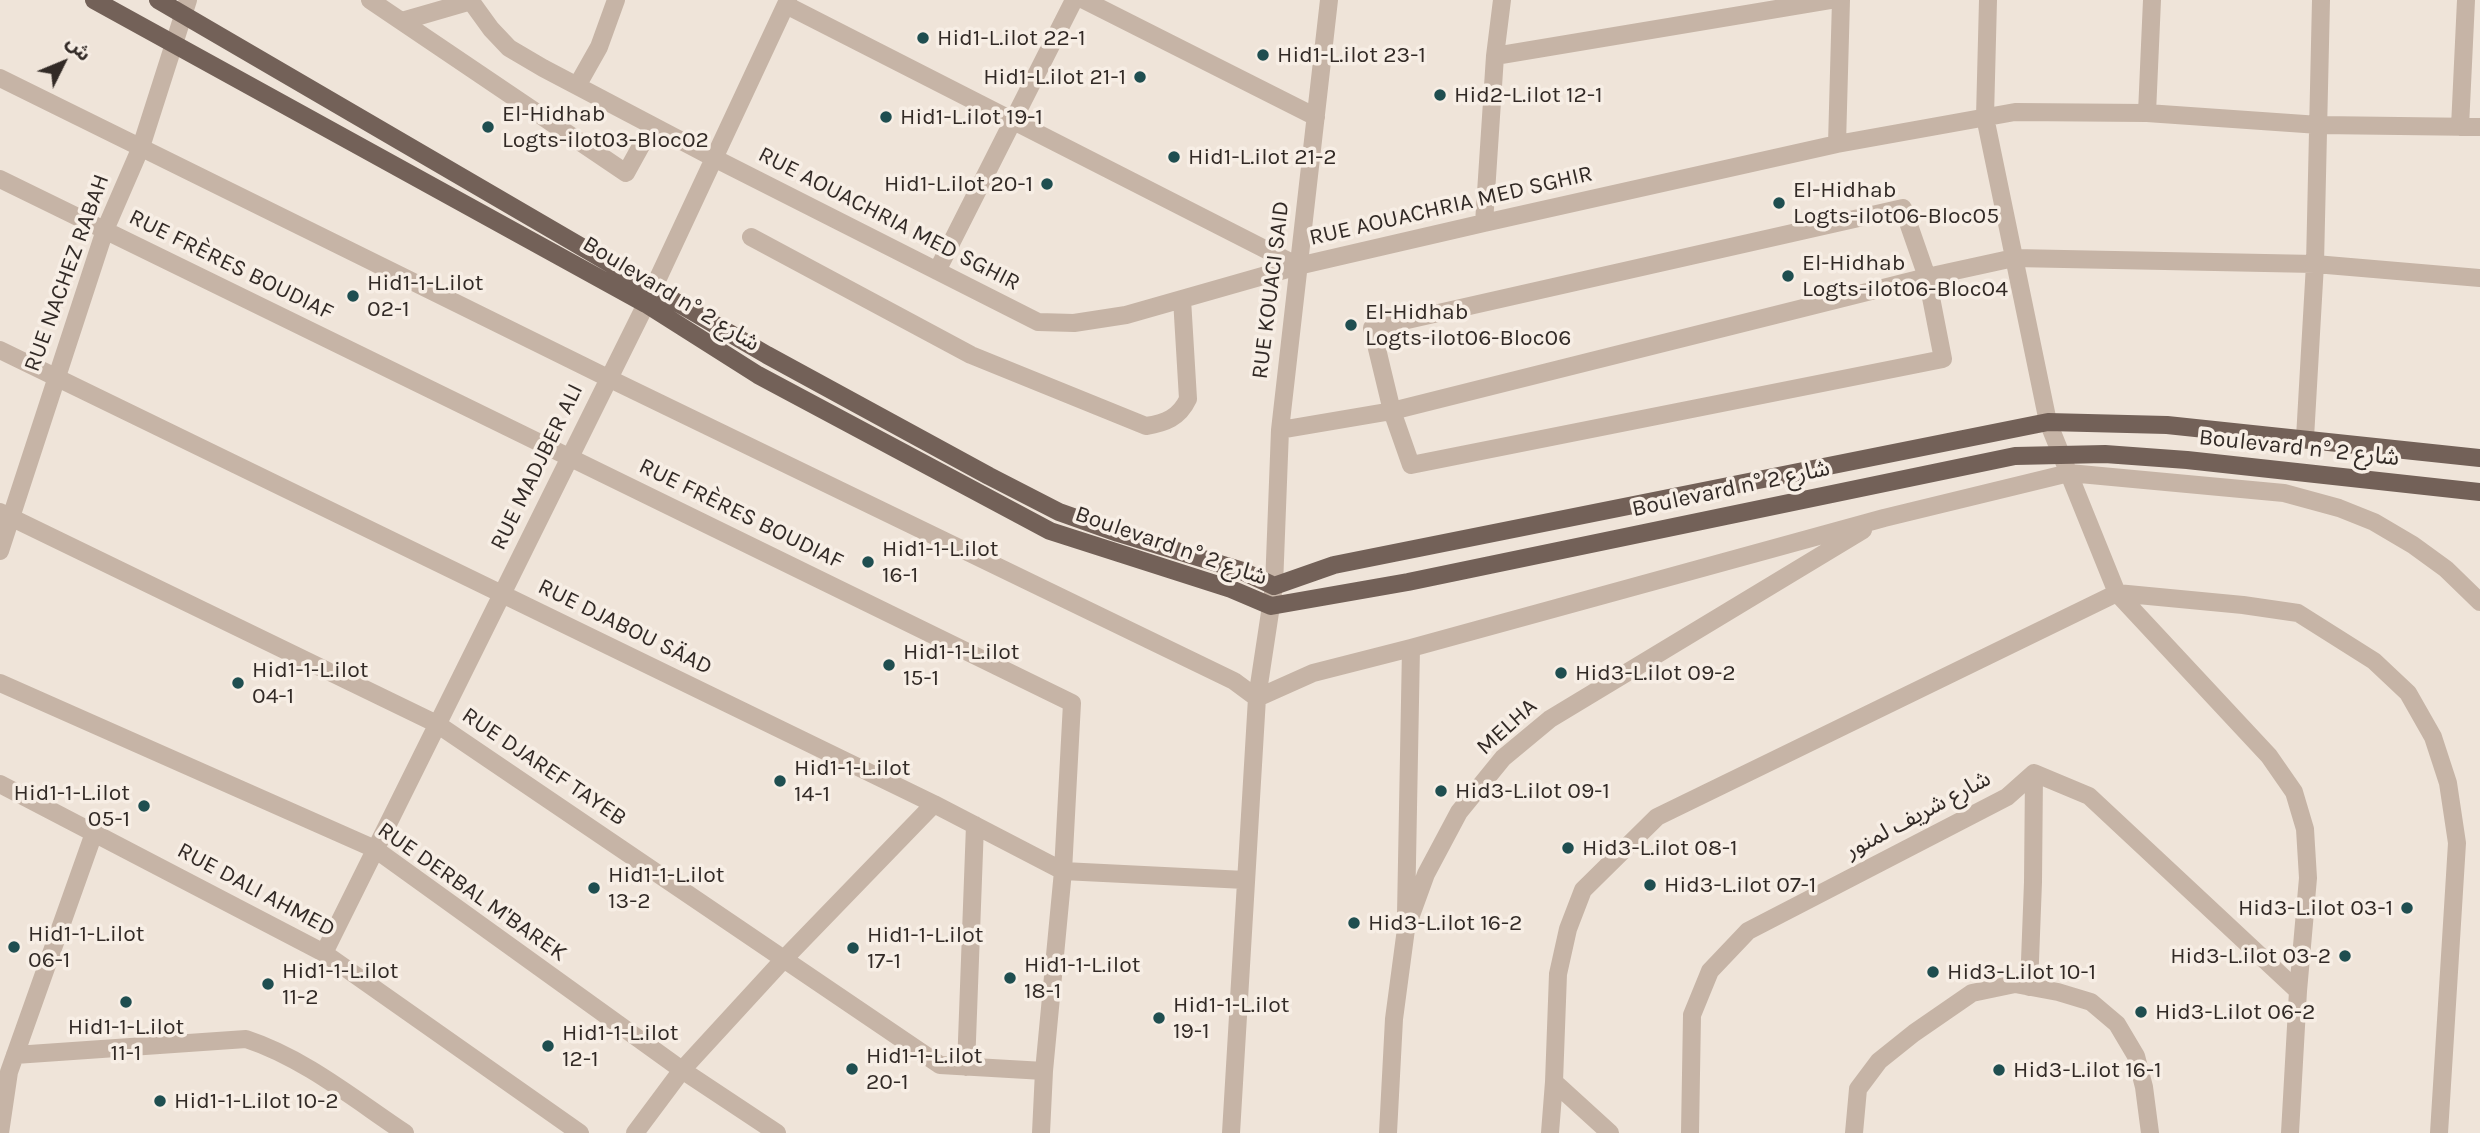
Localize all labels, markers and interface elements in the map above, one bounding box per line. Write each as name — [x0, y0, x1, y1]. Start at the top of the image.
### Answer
place label: Hid1-L.ilot 22-1 — [937, 24, 1086, 52]
north arrow — [28, 28, 98, 98]
marker: Hid1-L.ilot 22-1 — [915, 30, 931, 46]
text: ش — [61, 32, 95, 66]
place label: Hid1-L.ilot 23-1 — [1277, 41, 1426, 69]
marker: Hid1-L.ilot 23-1 — [1255, 47, 1271, 63]
place label: Hid1-L.ilot 21-1 — [983, 63, 1126, 91]
marker: Hid1-L.ilot 21-1 — [1132, 69, 1148, 85]
place label: Hid2-L.ilot 12-1 — [1454, 81, 1603, 109]
marker: Hid2-L.ilot 12-1 — [1432, 87, 1448, 103]
place label: El-Hidhab Logts-ilot03-Bloc02 — [502, 100, 709, 154]
place label: Hid1-L.ilot 19-1 — [900, 103, 1043, 131]
marker: Hid1-L.ilot 19-1 — [878, 109, 894, 125]
marker: El-Hidhab Logts-ilot03-Bloc02 — [480, 119, 496, 135]
street label: RUE AOUACHRIA MED SGHIR — [753, 141, 1025, 297]
place label: Hid1-L.ilot 21-2 — [1188, 143, 1337, 171]
marker: Hid1-L.ilot 21-2 — [1166, 149, 1182, 165]
street label: RUE AOUACHRIA MED SGHIR — [1307, 160, 1595, 252]
place label: Hid1-L.ilot 20-1 — [884, 170, 1033, 198]
street label: RUE NACHEZ RABAH — [18, 171, 116, 375]
marker: Hid1-L.ilot 20-1 — [1039, 176, 1055, 192]
place label: El-Hidhab Logts-ilot06-Bloc05 — [1793, 176, 1999, 230]
marker: El-Hidhab Logts-ilot06-Bloc05 — [1771, 195, 1787, 211]
street label: RUE KOUACI SAID — [1246, 199, 1296, 381]
street label: RUE FRÈRES BOUDIAF — [124, 204, 338, 326]
street label: Boulevard n° شارع 2 — [578, 230, 764, 358]
place label: El-Hidhab Logts-ilot06-Bloc04 — [1802, 249, 2008, 303]
marker: El-Hidhab Logts-ilot06-Bloc04 — [1780, 268, 1796, 284]
place label: Hid1-1-L.ilot 02-1 — [367, 269, 483, 323]
marker: Hid1-1-L.ilot 02-1 — [345, 288, 361, 304]
place label: El-Hidhab Logts-ilot06-Bloc06 — [1365, 298, 1571, 352]
marker: El-Hidhab Logts-ilot06-Bloc06 — [1343, 317, 1359, 333]
street label: RUE MADJBER ALI — [485, 379, 589, 555]
street label: Boulevard n° شارع 2 — [2197, 424, 2401, 472]
street label: RUE FRÈRES BOUDIAF — [634, 453, 848, 575]
street label: Boulevard n° شارع 2 — [1630, 455, 1832, 523]
street label: Boulevard n° شارع 2 — [1071, 500, 1271, 592]
place label: Hid1-1-L.ilot 16-1 — [882, 535, 998, 589]
marker: Hid1-1-L.ilot 16-1 — [860, 554, 876, 570]
street label: RUE DJABOU SÄAD — [533, 573, 717, 681]
place label: Hid1-1-L.ilot 15-1 — [903, 638, 1019, 692]
place label: Hid1-1-L.ilot 04-1 — [252, 656, 368, 710]
marker: Hid1-1-L.ilot 15-1 — [881, 657, 897, 673]
place label: Hid3-L.ilot 09-2 — [1575, 659, 1736, 687]
marker: Hid3-L.ilot 09-2 — [1553, 665, 1569, 681]
marker: Hid1-1-L.ilot 04-1 — [230, 675, 246, 691]
street label: MELHA — [1471, 693, 1543, 761]
street label: RUE DJAREF TAYEB — [456, 702, 632, 832]
place label: Hid1-1-L.ilot 14-1 — [794, 754, 910, 808]
street label: شارع شريف لمنور — [1841, 765, 1995, 865]
marker: Hid1-1-L.ilot 14-1 — [772, 773, 788, 789]
place label: Hid3-L.ilot 09-1 — [1455, 777, 1610, 805]
place label: Hid1-1-L.ilot 05-1 — [14, 779, 130, 833]
marker: Hid3-L.ilot 09-1 — [1433, 783, 1449, 799]
marker: Hid1-1-L.ilot 05-1 — [136, 798, 152, 814]
street label: RUE DERBAL M'BAREK — [372, 816, 572, 968]
place label: Hid3-L.ilot 08-1 — [1582, 834, 1738, 862]
street label: RUE DALI AHMED — [172, 837, 340, 943]
marker: Hid3-L.ilot 08-1 — [1560, 840, 1576, 856]
place label: Hid1-1-L.ilot 13-2 — [608, 861, 724, 915]
place label: Hid3-L.ilot 07-1 — [1664, 871, 1816, 899]
marker: Hid3-L.ilot 07-1 — [1642, 877, 1658, 893]
marker: Hid1-1-L.ilot 13-2 — [586, 880, 602, 896]
place label: Hid3-L.ilot 03-1 — [2238, 894, 2393, 922]
marker: Hid3-L.ilot 03-1 — [2399, 900, 2415, 916]
place label: Hid3-L.ilot 16-2 — [1368, 909, 1522, 937]
marker: Hid3-L.ilot 16-2 — [1346, 915, 1362, 931]
place label: Hid1-1-L.ilot 06-1 — [28, 920, 144, 974]
place label: Hid1-1-L.ilot 17-1 — [867, 921, 983, 975]
marker: Hid1-1-L.ilot 06-1 — [6, 939, 22, 955]
marker: Hid1-1-L.ilot 17-1 — [845, 940, 861, 956]
place label: Hid3-L.ilot 03-2 — [2170, 942, 2331, 970]
marker: Hid3-L.ilot 03-2 — [2337, 948, 2353, 964]
place label: Hid1-1-L.ilot 18-1 — [1024, 951, 1140, 1005]
place label: Hid1-1-L.ilot 11-2 — [282, 957, 398, 1011]
place label: Hid3-L.ilot 10-1 — [1947, 958, 2096, 986]
marker: Hid3-L.ilot 10-1 — [1925, 964, 1941, 980]
marker: Hid1-1-L.ilot 18-1 — [1002, 970, 1018, 986]
marker: Hid1-1-L.ilot 11-2 — [260, 976, 276, 992]
place label: Hid1-1-L.ilot 19-1 — [1173, 991, 1289, 1045]
marker: Hid1-1-L.ilot 11-1 — [118, 994, 134, 1010]
place label: Hid3-L.ilot 06-2 — [2155, 998, 2315, 1026]
marker: Hid3-L.ilot 06-2 — [2133, 1004, 2149, 1020]
marker: Hid1-1-L.ilot 19-1 — [1151, 1010, 1167, 1026]
place label: Hid1-1-L.ilot 11-1 — [68, 1013, 184, 1067]
place label: Hid1-1-L.ilot 12-1 — [562, 1019, 678, 1073]
marker: Hid1-1-L.ilot 12-1 — [540, 1038, 556, 1054]
place label: Hid1-1-L.ilot 20-1 — [866, 1042, 982, 1096]
place label: Hid3-L.ilot 16-1 — [2013, 1056, 2162, 1084]
marker: Hid1-1-L.ilot 20-1 — [844, 1061, 860, 1077]
marker: Hid3-L.ilot 16-1 — [1991, 1062, 2007, 1078]
place label: Hid1-1-L.ilot 10-2 — [174, 1087, 338, 1115]
marker: Hid1-1-L.ilot 10-2 — [152, 1093, 168, 1109]

